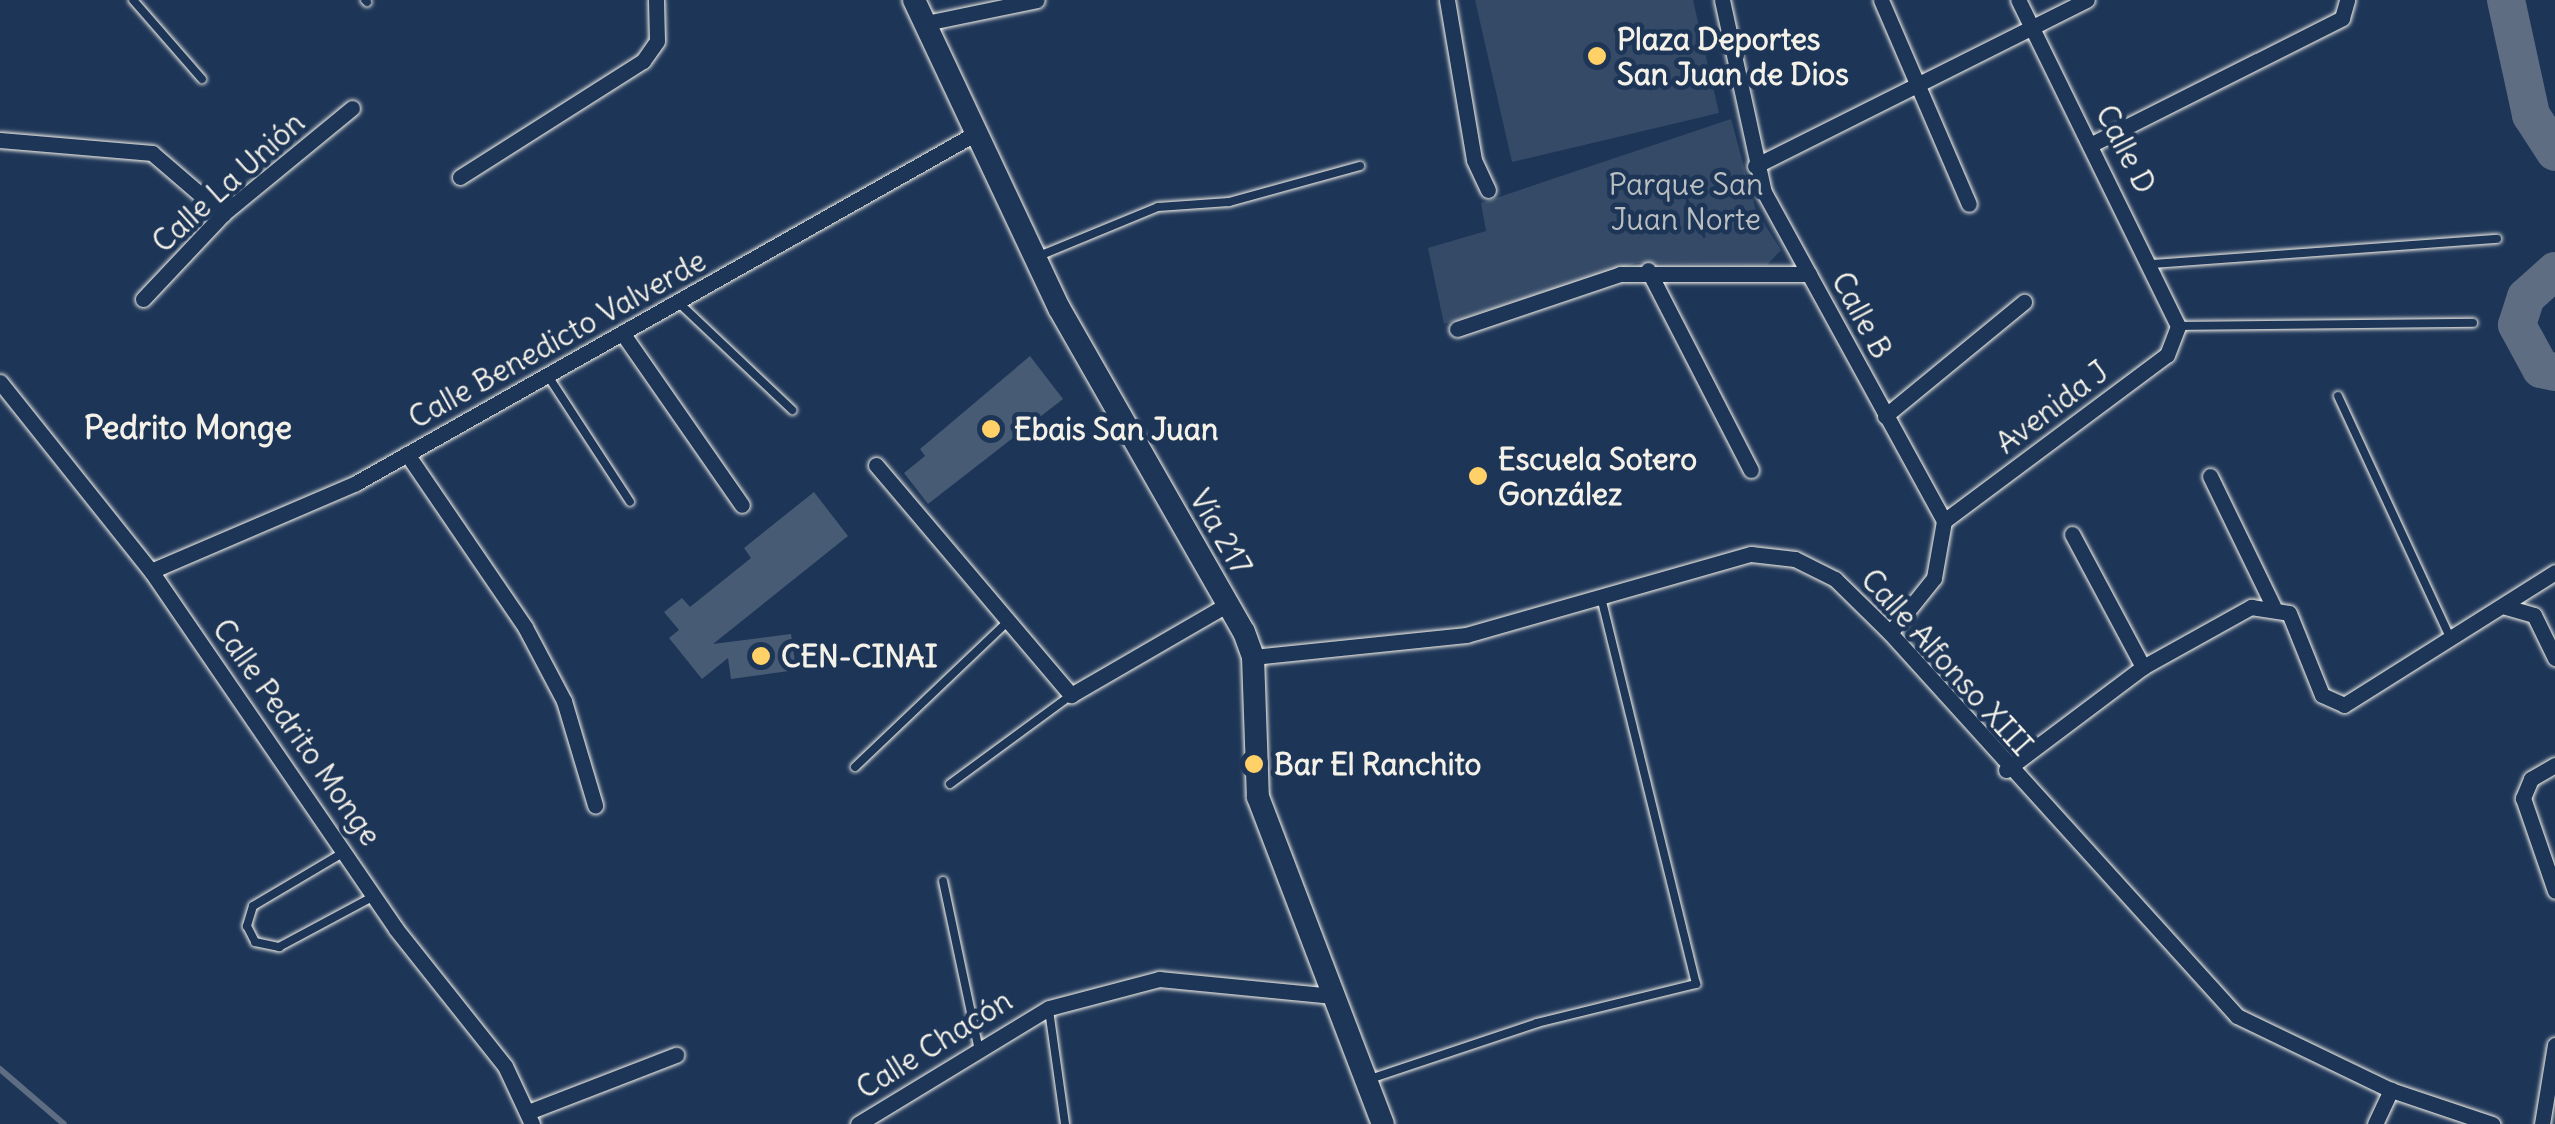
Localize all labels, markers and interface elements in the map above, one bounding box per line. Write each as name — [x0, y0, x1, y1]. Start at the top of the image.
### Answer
place label: Plaza Deportes San Juan de Dios — [1617, 21, 1849, 92]
marker: Plaza Deportes San Juan de Dios — [1586, 45, 1608, 67]
street label: Calle D — [2088, 99, 2164, 199]
street label: Calle La Unión — [145, 104, 311, 260]
park label: Parque San Juan Norte — [1609, 166, 1763, 236]
street label: Calle Benedicto Valverde — [402, 242, 712, 436]
street label: Calle B — [1824, 265, 1900, 365]
street label: Avenida J — [1989, 353, 2115, 461]
district label: Pedrito Monge — [84, 409, 292, 447]
place label: Ebais San Juan — [1014, 411, 1218, 447]
marker: Ebais San Juan — [978, 416, 1004, 442]
place label: Escuela Sotero González — [1498, 441, 1697, 512]
marker: Escuela Sotero González — [1467, 465, 1489, 487]
street label: Vía 217 — [1182, 483, 1260, 581]
street label: Calle Alfonso XIII — [1854, 561, 2040, 763]
street label: Calle Pedrito Monge — [205, 612, 389, 852]
place label: CEN-CINAI — [781, 638, 938, 674]
marker: CEN-CINAI — [750, 645, 772, 667]
place label: Bar El Ranchito — [1274, 746, 1481, 782]
marker: Bar El Ranchito — [1243, 753, 1265, 775]
street label: Calle Chacón — [850, 982, 1018, 1106]

